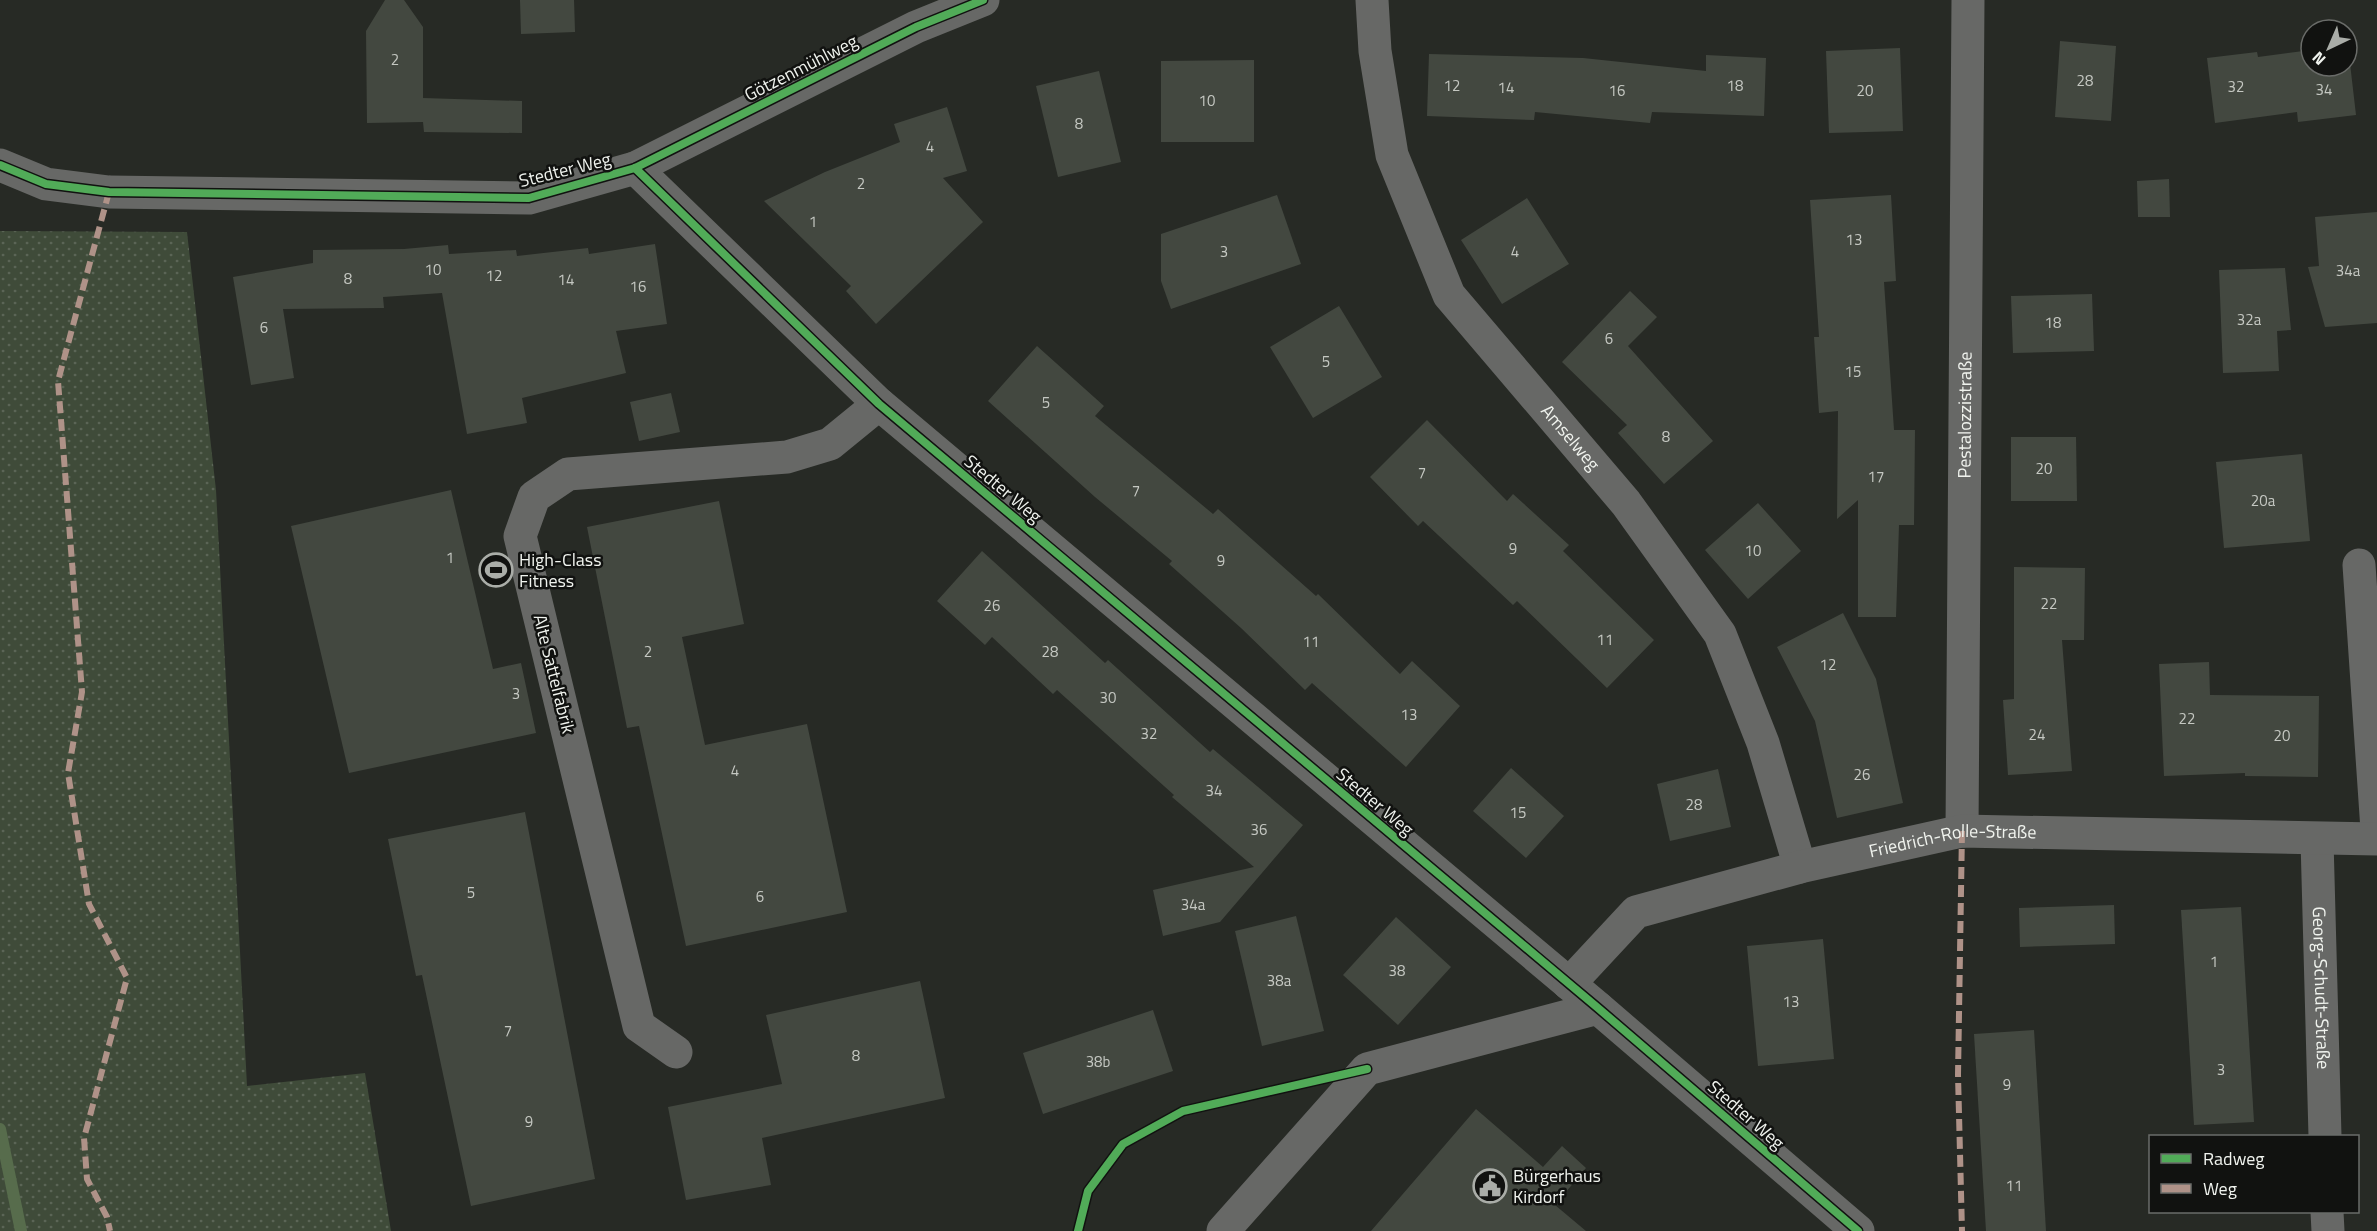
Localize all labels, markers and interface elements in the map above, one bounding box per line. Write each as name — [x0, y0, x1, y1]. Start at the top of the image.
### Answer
north arrow — [2299, 18, 2359, 78]
street label: Götzenmühlweg — [739, 27, 862, 108]
text: N — [2306, 46, 2331, 71]
house number: 2 — [391, 48, 399, 71]
house number: 28 — [2077, 69, 2093, 92]
house number: 12 — [1444, 74, 1460, 97]
house number: 18 — [1727, 74, 1743, 97]
house number: 32 — [2228, 75, 2244, 98]
house number: 14 — [1498, 76, 1514, 99]
house number: 34 — [2316, 78, 2332, 101]
house number: 16 — [1609, 79, 1625, 102]
house number: 20 — [1857, 79, 1873, 102]
house number: 10 — [1199, 89, 1215, 112]
house number: 8 — [1075, 112, 1083, 135]
house number: 4 — [926, 135, 934, 158]
street label: Stedter Weg — [516, 145, 614, 194]
house number: 2 — [857, 172, 865, 195]
house number: 1 — [809, 210, 817, 233]
house number: 13 — [1846, 228, 1862, 251]
house number: 3 — [1220, 240, 1228, 263]
house number: 4 — [1511, 240, 1519, 263]
house number: 10 — [425, 258, 441, 281]
house number: 34a — [2336, 259, 2361, 282]
house number: 12 — [486, 264, 502, 287]
house number: 8 — [344, 267, 352, 290]
house number: 14 — [558, 268, 574, 291]
house number: 16 — [630, 275, 646, 298]
house number: 32a — [2237, 308, 2262, 331]
house number: 18 — [2045, 311, 2061, 334]
house number: 6 — [260, 316, 268, 339]
house number: 6 — [1605, 327, 1613, 350]
house number: 5 — [1322, 350, 1330, 373]
street label: Pestalozzistraße — [1951, 351, 1978, 479]
house number: 15 — [1845, 360, 1861, 383]
house number: 5 — [1042, 391, 1050, 414]
street label: Amselweg — [1535, 398, 1607, 476]
house number: 8 — [1662, 425, 1670, 448]
street label: Stedter Weg — [959, 448, 1048, 529]
house number: 20 — [2036, 457, 2052, 480]
house number: 7 — [1418, 461, 1426, 484]
house number: 17 — [1868, 465, 1884, 488]
house number: 7 — [1132, 479, 1140, 502]
house number: 20a — [2251, 489, 2276, 512]
house number: 9 — [1509, 537, 1517, 560]
house number: 10 — [1745, 539, 1761, 562]
house number: 1 — [446, 546, 454, 569]
place label: High-Class Fitness — [519, 546, 602, 594]
house number: 9 — [1217, 549, 1225, 572]
sports icon: High-Class Fitness — [478, 552, 514, 588]
house number: 22 — [2041, 592, 2057, 615]
house number: 26 — [984, 594, 1000, 617]
street label: Alte Sattelfabrik — [527, 611, 582, 737]
house number: 11 — [1597, 628, 1613, 651]
house number: 11 — [1303, 630, 1319, 653]
house number: 2 — [644, 640, 652, 663]
house number: 28 — [1042, 640, 1058, 663]
house number: 12 — [1820, 653, 1836, 676]
house number: 3 — [512, 682, 520, 705]
house number: 30 — [1100, 686, 1116, 709]
house number: 13 — [1401, 703, 1417, 726]
house number: 22 — [2179, 707, 2195, 730]
house number: 32 — [1141, 722, 1157, 745]
house number: 24 — [2029, 723, 2045, 746]
house number: 20 — [2274, 724, 2290, 747]
house number: 4 — [731, 759, 739, 782]
street label: Stedter Weg — [1331, 761, 1420, 842]
house number: 26 — [1854, 763, 1870, 786]
house number: 34 — [1206, 779, 1222, 802]
house number: 28 — [1686, 793, 1702, 816]
house number: 15 — [1510, 801, 1526, 824]
street label: Friedrich-Rolle-Straße — [1866, 817, 2037, 864]
house number: 36 — [1251, 818, 1267, 841]
house number: 5 — [467, 881, 475, 904]
house number: 6 — [756, 885, 764, 908]
house number: 34a — [1181, 893, 1206, 916]
street label: Georg-Schudt-Straße — [2306, 906, 2337, 1070]
house number: 1 — [2210, 950, 2218, 973]
house number: 38 — [1389, 959, 1405, 982]
house number: 38a — [1267, 969, 1292, 992]
house number: 13 — [1783, 990, 1799, 1013]
house number: 7 — [504, 1019, 512, 1042]
house number: 8 — [852, 1044, 860, 1067]
house number: 38b — [1086, 1050, 1110, 1073]
house number: 3 — [2217, 1058, 2225, 1081]
house number: 9 — [2003, 1073, 2011, 1096]
street label: Stedter Weg — [1702, 1074, 1791, 1156]
house number: 9 — [525, 1110, 533, 1133]
legend — [2149, 1135, 2359, 1213]
text: Radweg — [2203, 1145, 2265, 1172]
place label: Bürgerhaus Kirdorf — [1513, 1162, 1601, 1210]
public building icon: Bürgerhaus Kirdorf — [1472, 1168, 1508, 1204]
house number: 11 — [2006, 1174, 2022, 1197]
text: Weg — [2203, 1175, 2237, 1202]

